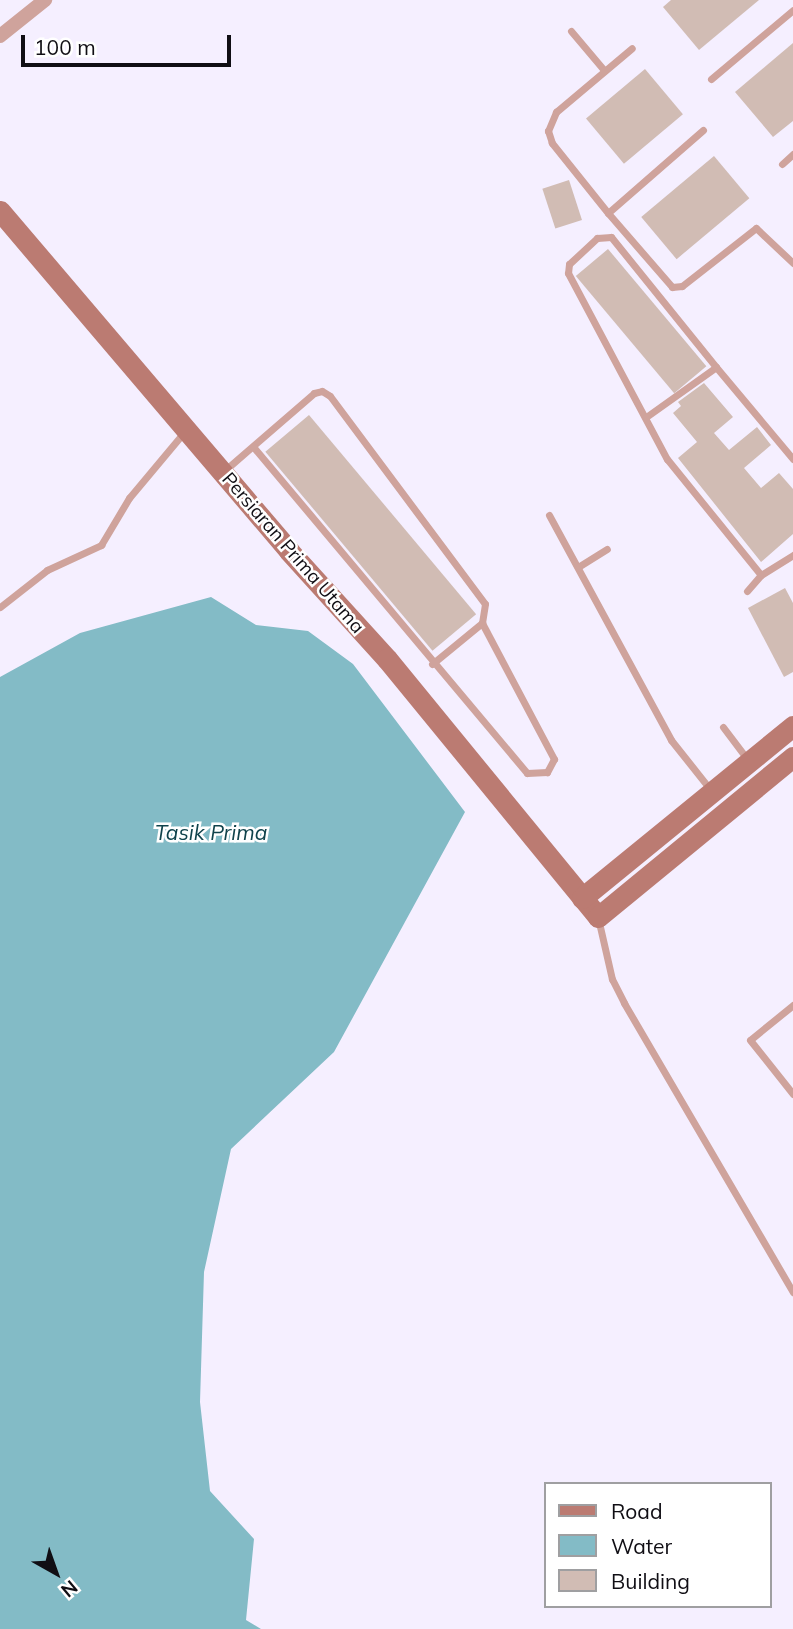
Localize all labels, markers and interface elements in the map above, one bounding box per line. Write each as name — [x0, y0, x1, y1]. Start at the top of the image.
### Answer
scale bar — [24, 21, 234, 65]
text: 100 m — [34, 34, 96, 60]
street label: Persiaran Prima Utama — [217, 468, 369, 638]
water label: Tasik Prima — [155, 819, 267, 845]
legend — [544, 1482, 772, 1608]
text: Road — [611, 1498, 662, 1524]
text: Water — [611, 1533, 672, 1559]
north arrow — [21, 1538, 91, 1608]
text: Building — [611, 1568, 690, 1594]
text: N — [56, 1575, 83, 1603]

